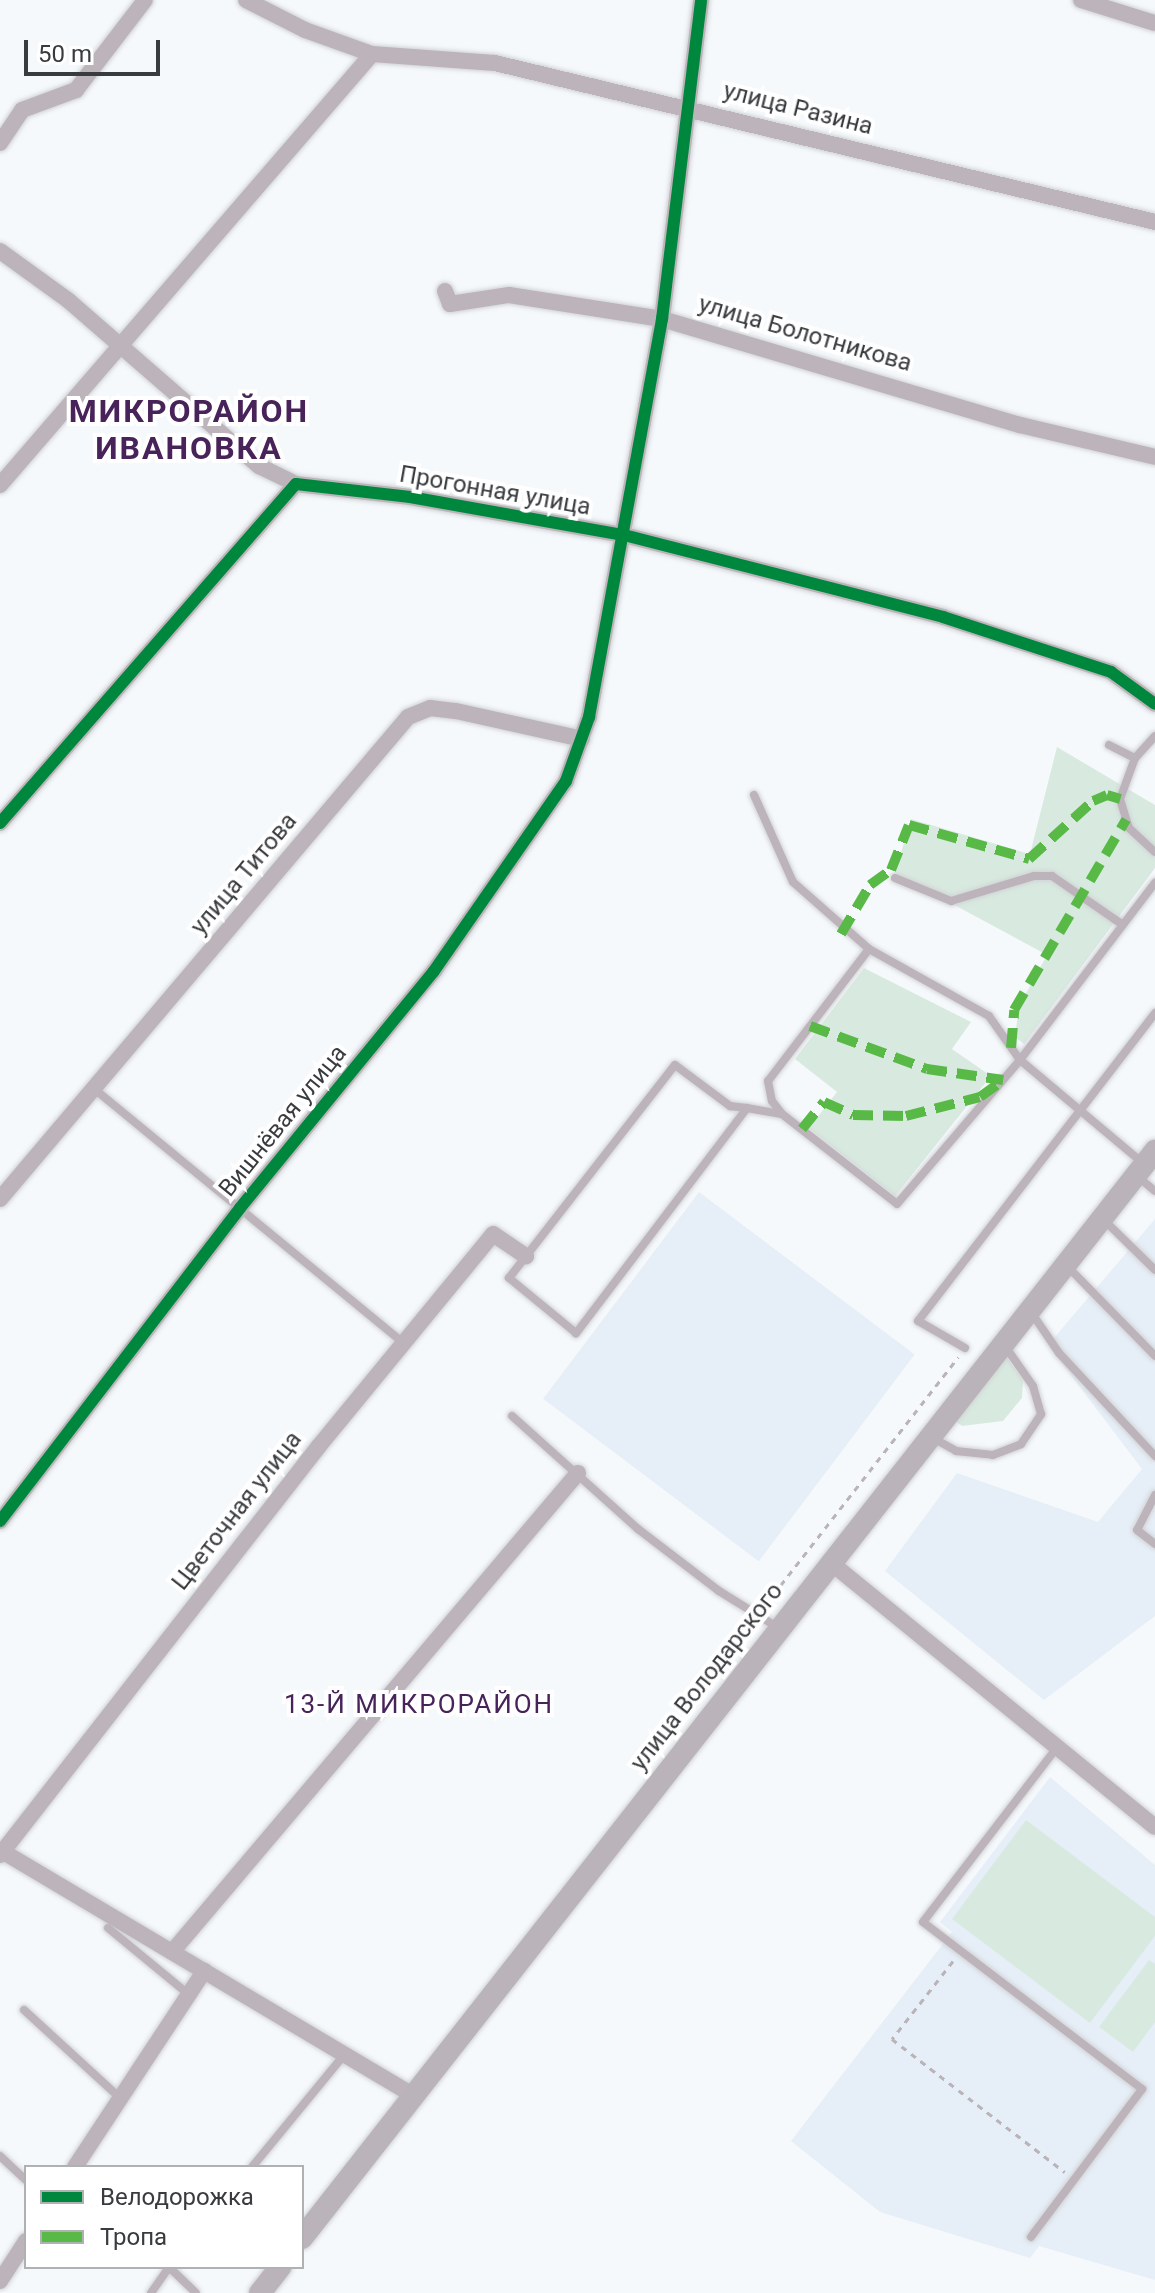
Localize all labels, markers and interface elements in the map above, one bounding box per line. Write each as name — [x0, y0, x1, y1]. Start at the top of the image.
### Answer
scale bar — [28, 24, 164, 74]
text: 50 m — [38, 40, 92, 68]
street label: улица Разина — [720, 77, 876, 141]
street label: улица Болотникова — [695, 290, 915, 378]
district label: МИКРОРАЙОН ИВАНОВКА — [69, 393, 309, 468]
street label: Прогонная улица — [397, 460, 593, 522]
street label: улица Титова — [185, 807, 303, 941]
street label: Вишнёвая улица — [213, 1039, 353, 1203]
street label: Цветочная улица — [166, 1426, 308, 1596]
street label: улица Володарского — [625, 1577, 789, 1777]
district label: 13-Й МИКРОРАЙОН — [284, 1689, 554, 1721]
legend — [24, 2165, 304, 2269]
text: Велодорожка — [100, 2183, 254, 2211]
text: Тропа — [100, 2223, 167, 2251]

